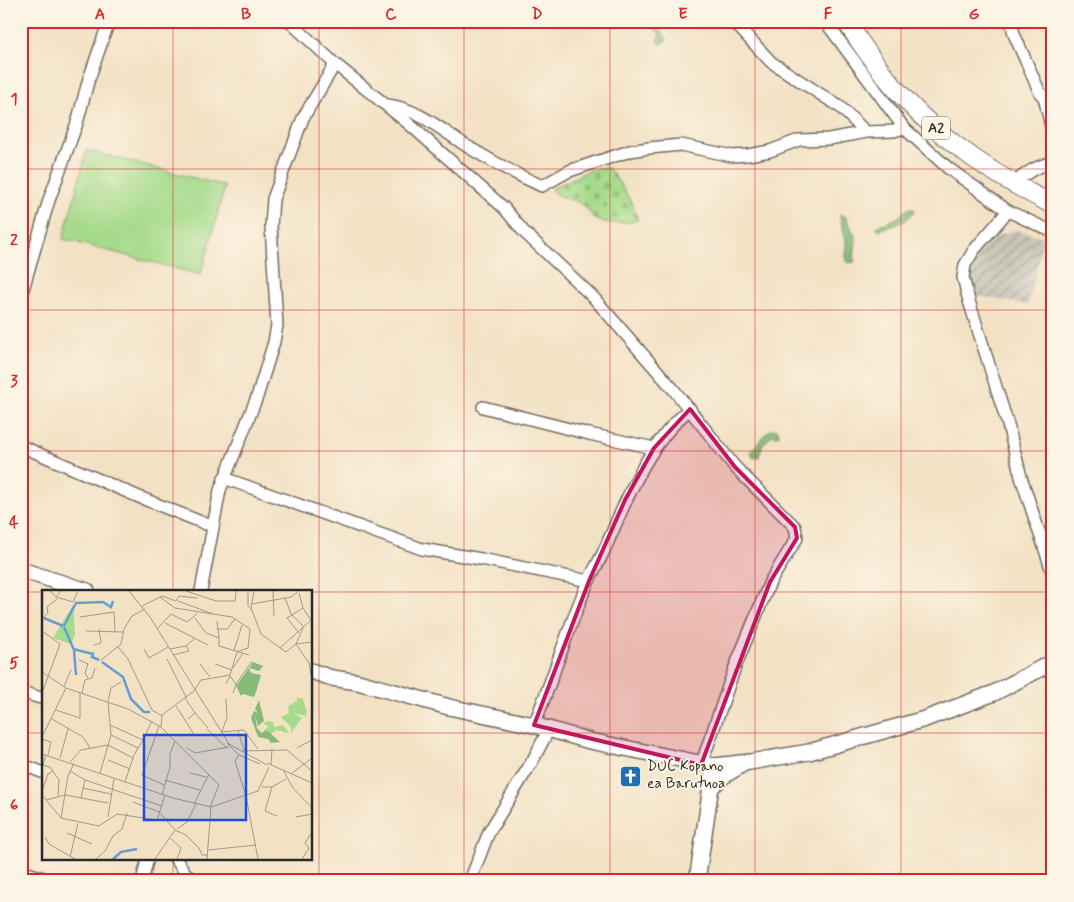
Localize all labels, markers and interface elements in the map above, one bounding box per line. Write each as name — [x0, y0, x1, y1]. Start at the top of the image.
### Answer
text: A — [95, 4, 105, 25]
text: B — [241, 4, 251, 25]
text: C — [385, 4, 397, 25]
text: D — [531, 4, 543, 25]
text: E — [678, 4, 688, 25]
text: F — [824, 4, 833, 25]
text: G — [969, 4, 980, 25]
text: 1 — [10, 89, 18, 110]
road number: A2 — [922, 116, 950, 140]
text: 2 — [10, 230, 18, 251]
text: 3 — [10, 371, 18, 392]
text: 4 — [9, 512, 19, 533]
inset map — [42, 590, 312, 860]
text: 5 — [9, 653, 19, 674]
place label: DUC Kopano ea Barutuoa — [647, 757, 725, 794]
church icon: DUC Kopano ea Barutuoa — [619, 764, 643, 788]
text: 6 — [10, 795, 18, 816]

